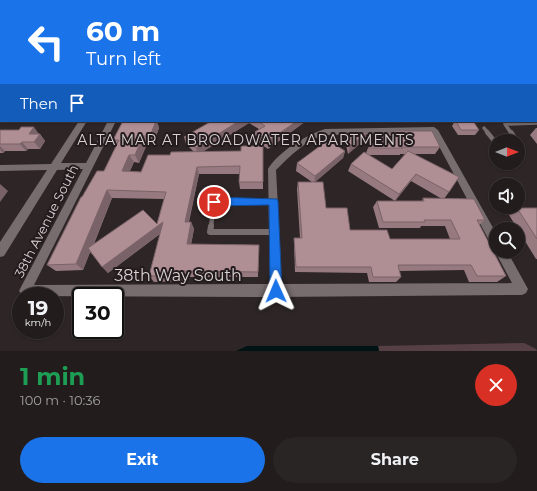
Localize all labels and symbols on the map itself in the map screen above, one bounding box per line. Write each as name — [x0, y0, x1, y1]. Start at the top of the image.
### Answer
district label: ALTA MAR AT BROADWATER APARTMENTS — [77, 131, 415, 149]
north arrow — [489, 134, 525, 170]
street label: 38th Avenue South — [11, 162, 81, 280]
pin — [197, 185, 231, 219]
street label: 38th Way South — [114, 266, 242, 285]
position arrow — [255, 270, 297, 312]
speed limit sign: 30 — [72, 287, 124, 339]

